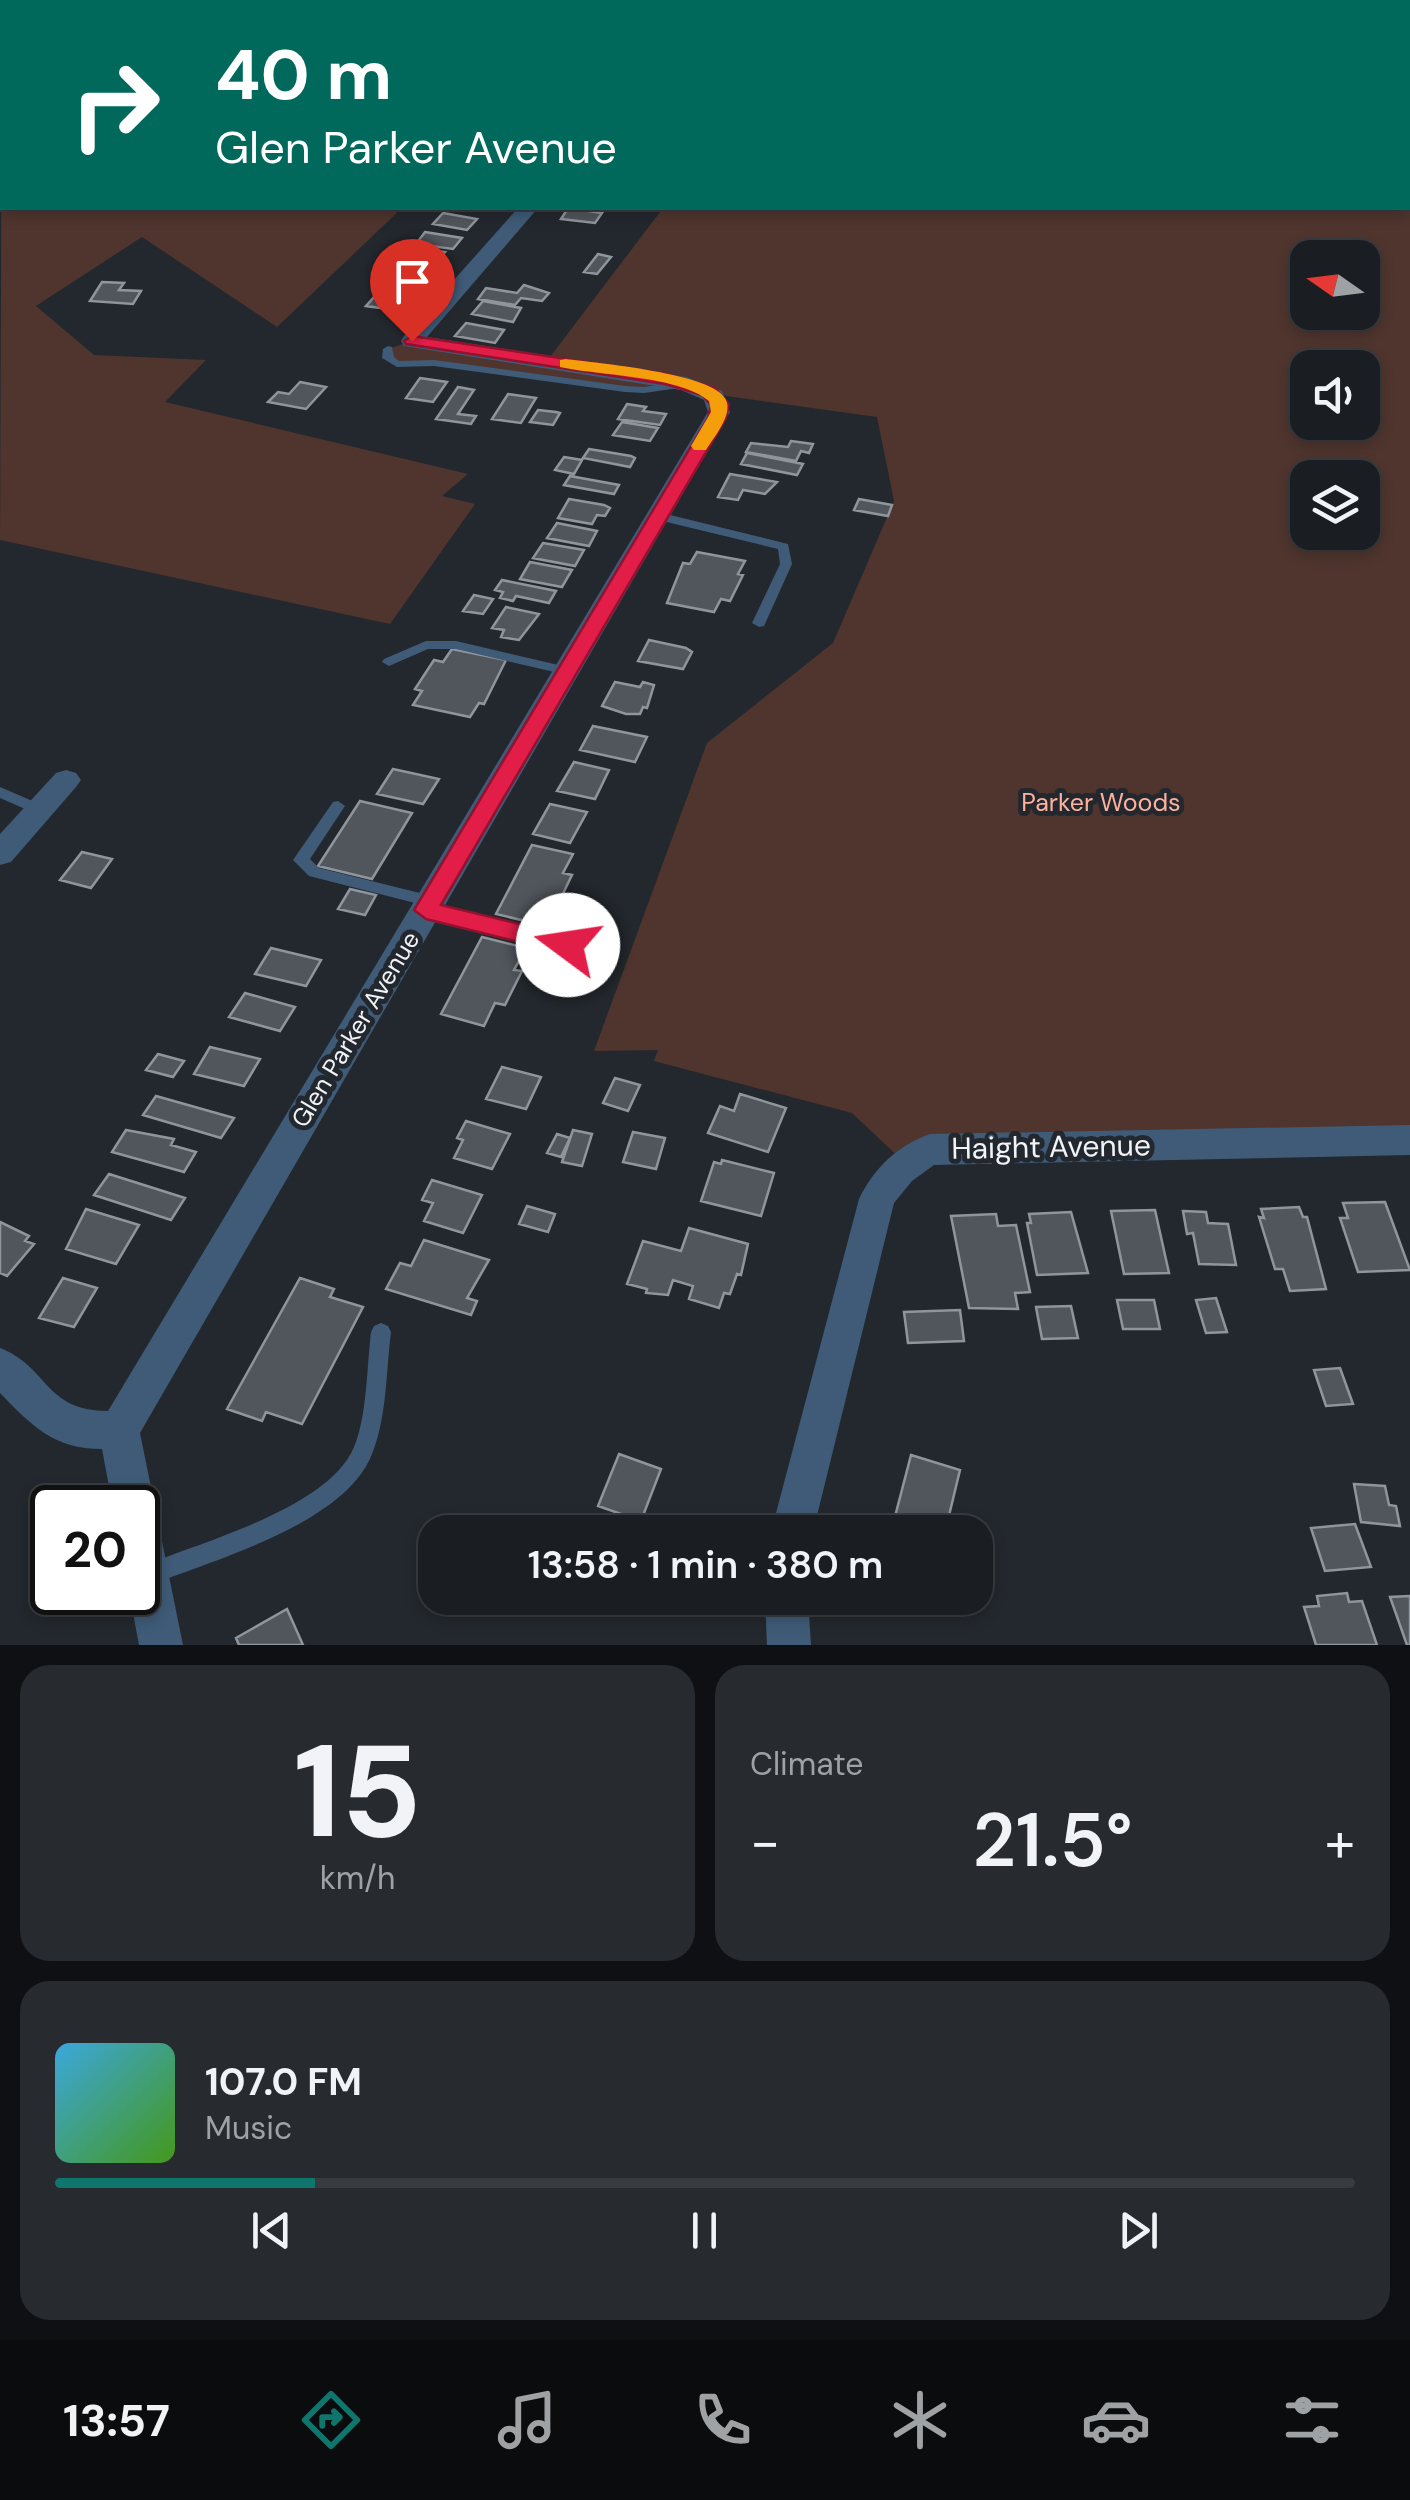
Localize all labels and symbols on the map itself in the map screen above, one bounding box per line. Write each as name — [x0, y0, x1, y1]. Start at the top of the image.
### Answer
pin — [370, 239, 455, 342]
north arrow — [1290, 240, 1380, 330]
park label: Parker Woods — [1021, 786, 1181, 819]
position arrow — [516, 893, 620, 997]
street label: Glen Parker Avenue — [284, 925, 427, 1133]
street label: Haight Avenue — [951, 1125, 1151, 1168]
speed limit sign: 20 — [30, 1485, 160, 1615]

